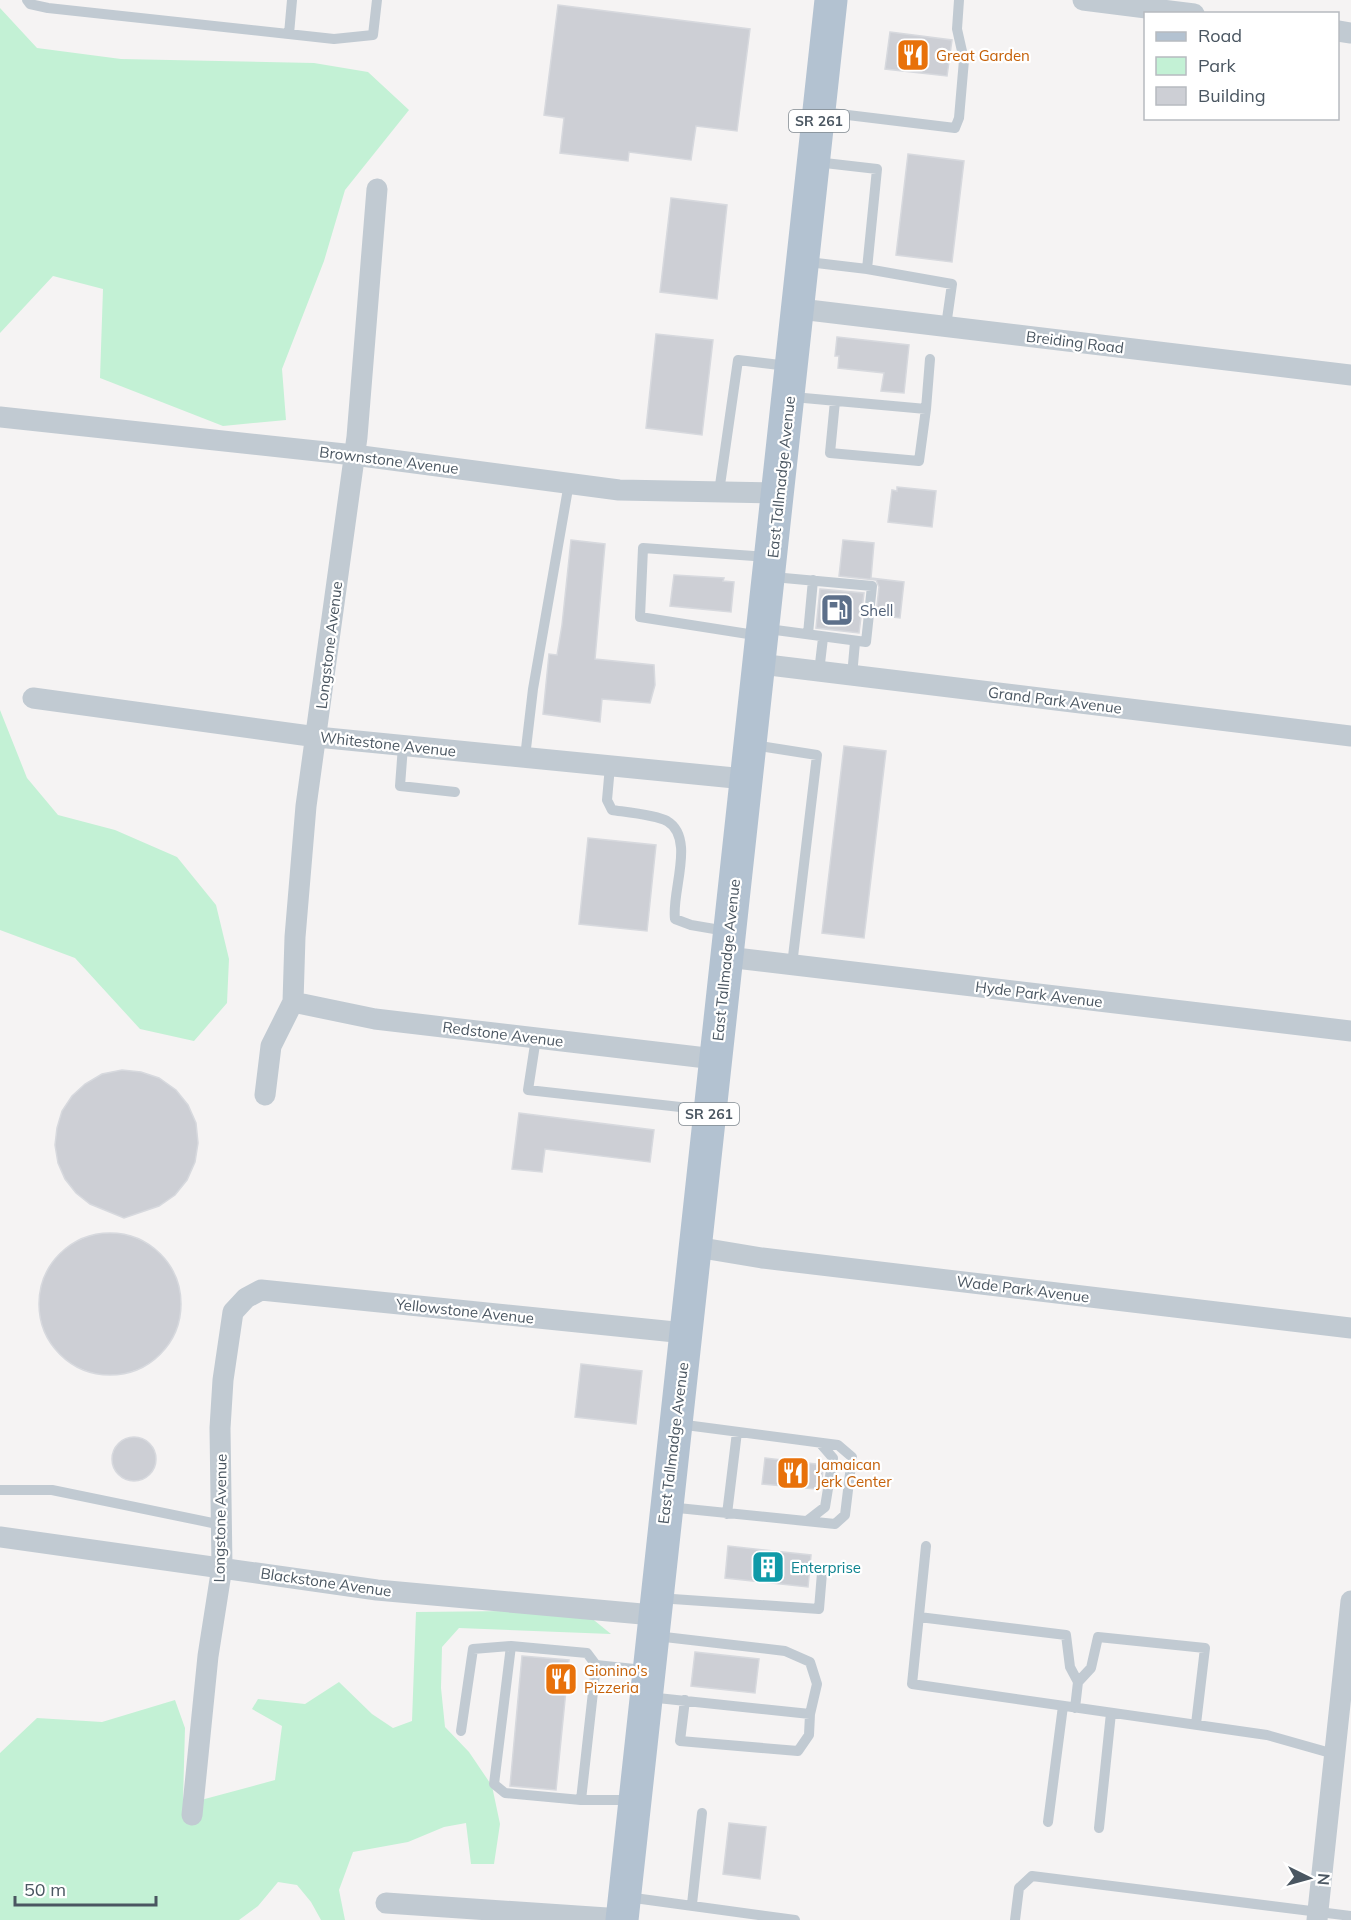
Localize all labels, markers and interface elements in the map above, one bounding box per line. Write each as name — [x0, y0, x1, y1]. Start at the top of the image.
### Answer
legend — [1144, 12, 1339, 120]
text: Road — [1198, 24, 1242, 47]
restaurant icon: Great Garden — [895, 37, 931, 73]
place label: Great Garden — [936, 46, 1030, 65]
text: Park — [1198, 54, 1237, 77]
text: Building — [1198, 84, 1266, 107]
road number: SR 261 — [789, 110, 849, 132]
street label: Breiding Road — [1025, 327, 1125, 357]
street label: East Tallmadge Avenue — [763, 395, 799, 559]
street label: Brownstone Avenue — [318, 442, 460, 478]
street label: Longstone Avenue — [312, 580, 346, 710]
fuel station icon: Shell — [819, 592, 855, 628]
place label: Shell — [860, 601, 893, 620]
street label: Grand Park Avenue — [987, 682, 1123, 718]
street label: Whitestone Avenue — [319, 727, 457, 761]
street label: East Tallmadge Avenue — [708, 878, 744, 1042]
street label: Hyde Park Avenue — [974, 977, 1104, 1011]
street label: Redstone Avenue — [441, 1017, 565, 1051]
road number: SR 261 — [679, 1103, 739, 1125]
street label: Wade Park Avenue — [956, 1271, 1090, 1307]
street label: Yellowstone Avenue — [394, 1294, 535, 1328]
street label: East Tallmadge Avenue — [654, 1361, 692, 1525]
street label: Longstone Avenue — [209, 1453, 231, 1583]
restaurant icon: Jamaican Jerk Center — [775, 1455, 811, 1491]
place label: Jamaican Jerk Center — [816, 1455, 892, 1491]
building icon: Enterprise — [750, 1549, 786, 1585]
place label: Enterprise — [791, 1558, 861, 1577]
street label: Blackstone Avenue — [259, 1563, 393, 1601]
restaurant icon: Gionino's Pizzeria — [543, 1661, 579, 1697]
place label: Gionino's Pizzeria — [584, 1661, 648, 1697]
north arrow — [1279, 1848, 1339, 1908]
scale bar — [15, 1869, 156, 1907]
text: N — [1313, 1872, 1334, 1886]
text: 50 m — [24, 1878, 66, 1901]

